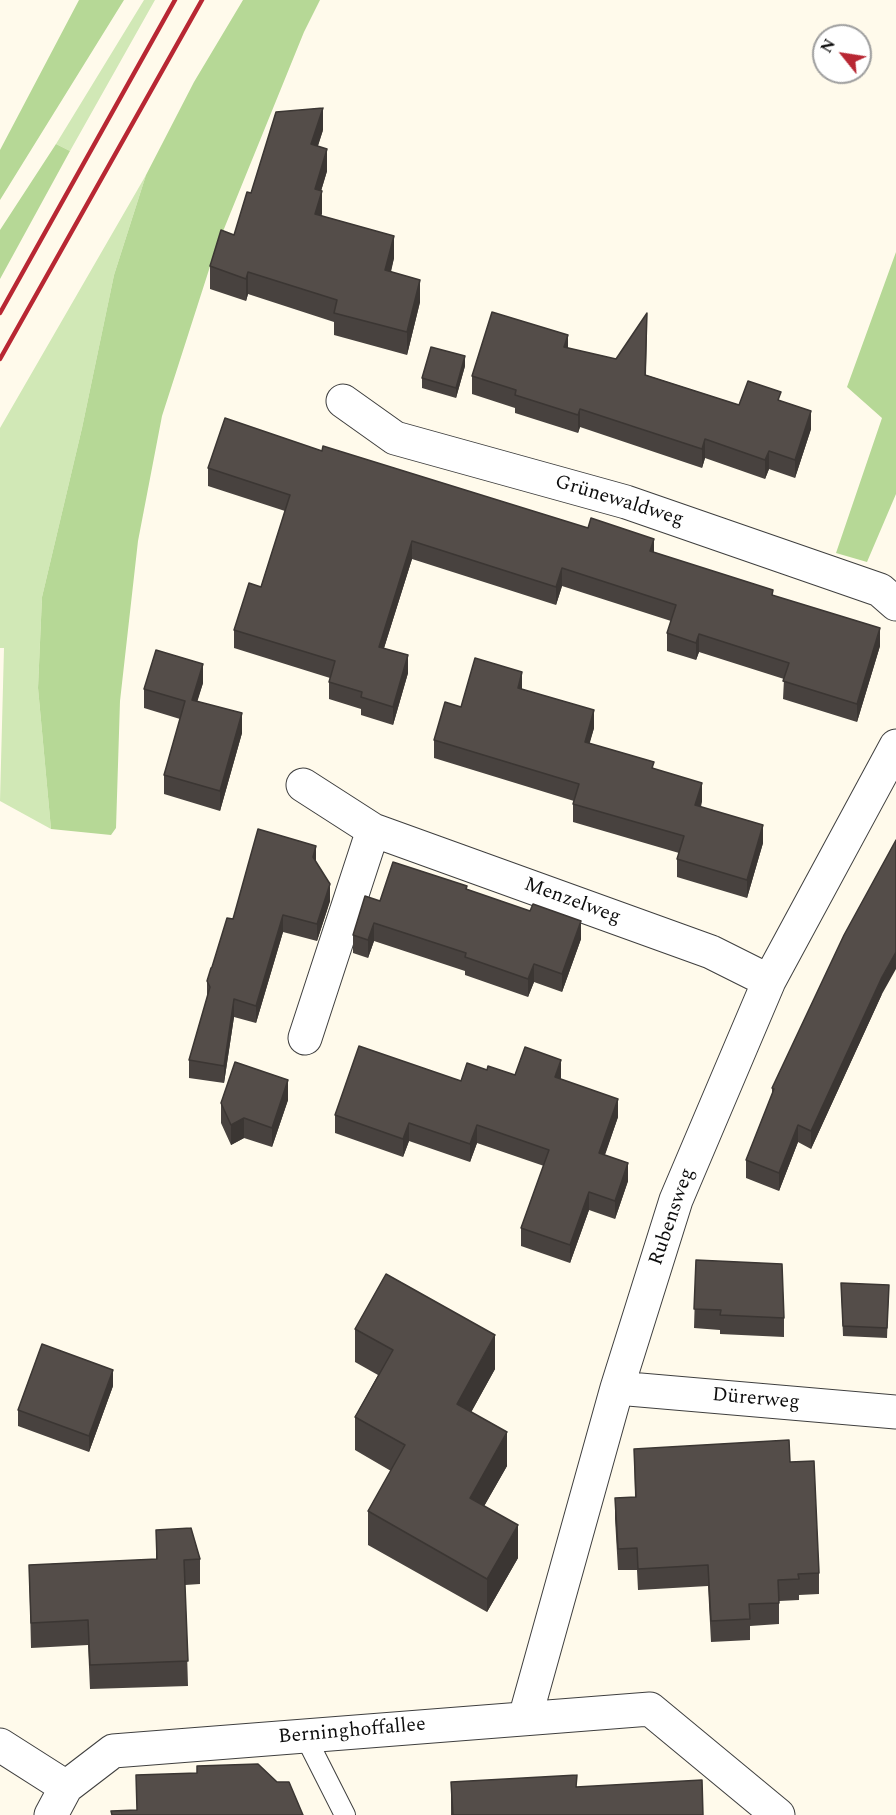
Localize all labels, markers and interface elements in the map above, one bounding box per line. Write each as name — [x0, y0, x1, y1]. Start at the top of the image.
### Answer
north arrow — [812, 24, 872, 84]
text: N — [814, 34, 842, 58]
street label: Grünewaldweg — [552, 471, 686, 533]
street label: Menzelweg — [520, 873, 624, 931]
street label: Rubensweg — [645, 1165, 701, 1269]
street label: Dürerweg — [711, 1384, 801, 1416]
street label: Berninghoffallee — [277, 1714, 427, 1750]

